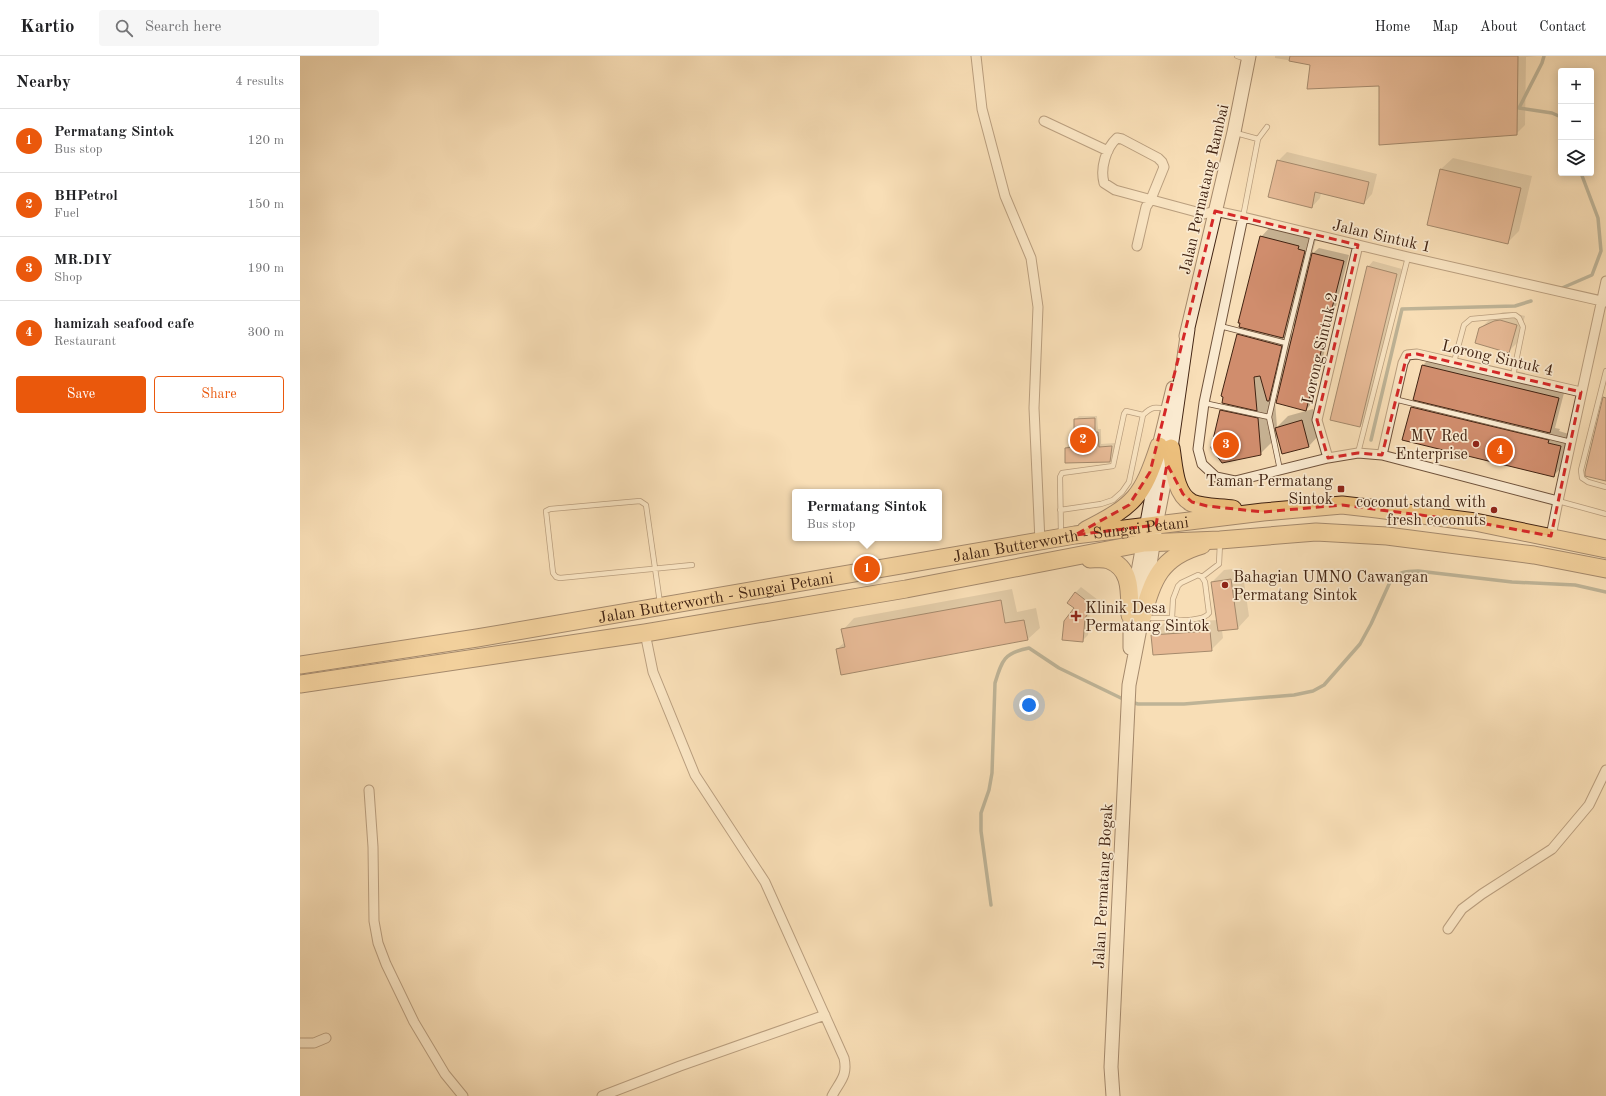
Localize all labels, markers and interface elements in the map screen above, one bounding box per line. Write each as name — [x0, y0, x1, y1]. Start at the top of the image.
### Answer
search box — [99, 10, 379, 46]
icon: search — [113, 17, 135, 39]
text: Kartio — [20, 18, 75, 37]
text: Search here — [145, 20, 221, 35]
text: Home — [1375, 20, 1410, 34]
text: Map — [1432, 20, 1458, 34]
text: About — [1480, 20, 1517, 34]
text: Contact — [1539, 20, 1586, 34]
map controls — [1558, 68, 1594, 176]
button: + — [1558, 68, 1594, 104]
text: Nearby — [16, 74, 71, 91]
text: 4 results — [235, 75, 284, 88]
street label: Jalan Permatang Rambai — [1178, 103, 1232, 276]
button: − — [1558, 104, 1594, 140]
text: Permatang Sintok — [54, 125, 174, 140]
text: 1 — [25, 134, 33, 147]
text: 120 m — [247, 134, 284, 147]
button: layers — [1558, 140, 1594, 176]
text: Bus stop — [54, 143, 103, 156]
text: BHPetrol — [54, 189, 118, 204]
text: 2 — [25, 198, 33, 211]
text: 150 m — [247, 198, 284, 211]
text: Fuel — [54, 207, 79, 220]
street label: Jalan Sintuk 1 — [1331, 218, 1433, 256]
text: MR.DIY — [54, 253, 112, 268]
text: 3 — [25, 262, 33, 275]
text: 190 m — [247, 262, 284, 275]
text: Shop — [54, 271, 82, 284]
street label: Lorong Sintuk 2 — [1300, 291, 1342, 406]
text: hamizah seafood cafe — [54, 317, 194, 332]
text: 4 — [25, 326, 33, 339]
text: 300 m — [247, 326, 284, 339]
text: Restaurant — [54, 335, 116, 348]
street label: Lorong Sintuk 4 — [1440, 338, 1555, 380]
button: Save — [16, 376, 146, 413]
button: Share — [154, 376, 284, 413]
pin: 2 — [1070, 425, 1096, 455]
place label: MV Red Enterprise — [1395, 429, 1468, 463]
pin: 3 — [1213, 430, 1239, 460]
pin: 4 — [1487, 436, 1513, 466]
marker: MV Red Enterprise — [1471, 439, 1481, 449]
place label: Taman Permatang Sintok — [1205, 474, 1333, 508]
marker: Taman Permatang Sintok — [1336, 484, 1346, 494]
popup — [792, 489, 942, 541]
place label: coconut stand with fresh coconuts — [1356, 495, 1486, 529]
text: Permatang Sintok — [807, 500, 927, 515]
marker: coconut stand with fresh coconuts — [1489, 505, 1499, 515]
street label: Jalan Butterworth - Sungai Petani — [952, 515, 1190, 566]
text: Bus stop — [807, 518, 855, 531]
pin: 1 — [854, 554, 880, 584]
place label: Bahagian UMNO Cawangan Permatang Sintok — [1233, 570, 1429, 604]
street label: Jalan Butterworth - Sungai Petani — [597, 571, 835, 627]
marker: Bahagian UMNO Cawangan Permatang Sintok — [1220, 580, 1230, 590]
place label: Klinik Desa Permatang Sintok — [1085, 601, 1210, 635]
marker: Klinik Desa Permatang Sintok — [1070, 610, 1082, 622]
your location — [1019, 695, 1039, 715]
street label: Jalan Permatang Bogak — [1092, 803, 1116, 969]

